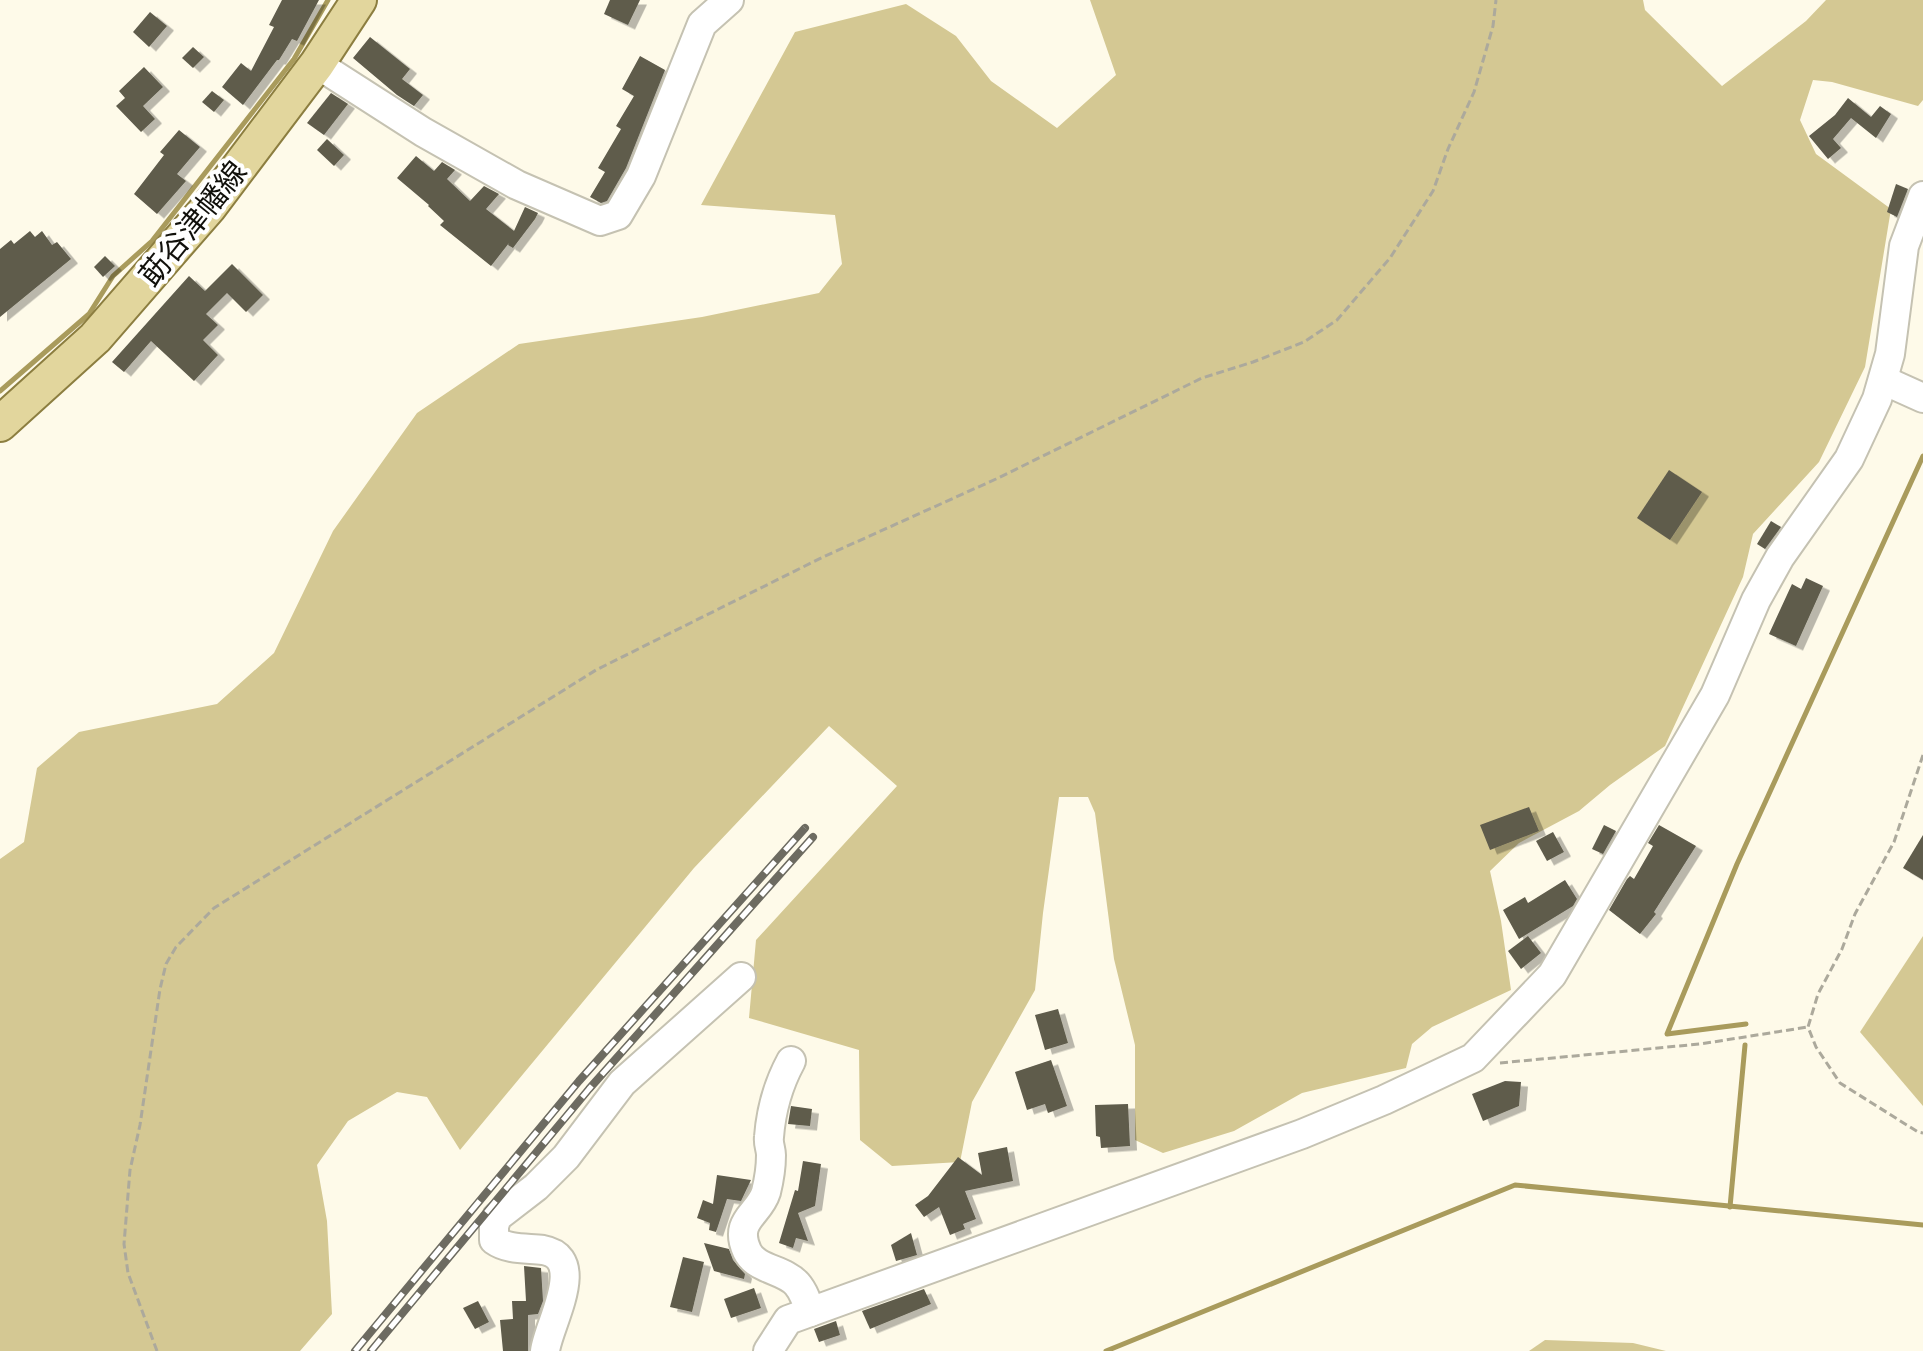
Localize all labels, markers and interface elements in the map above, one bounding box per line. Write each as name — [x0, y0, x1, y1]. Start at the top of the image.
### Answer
street label: 莇谷津幡線 — [130, 152, 254, 294]

